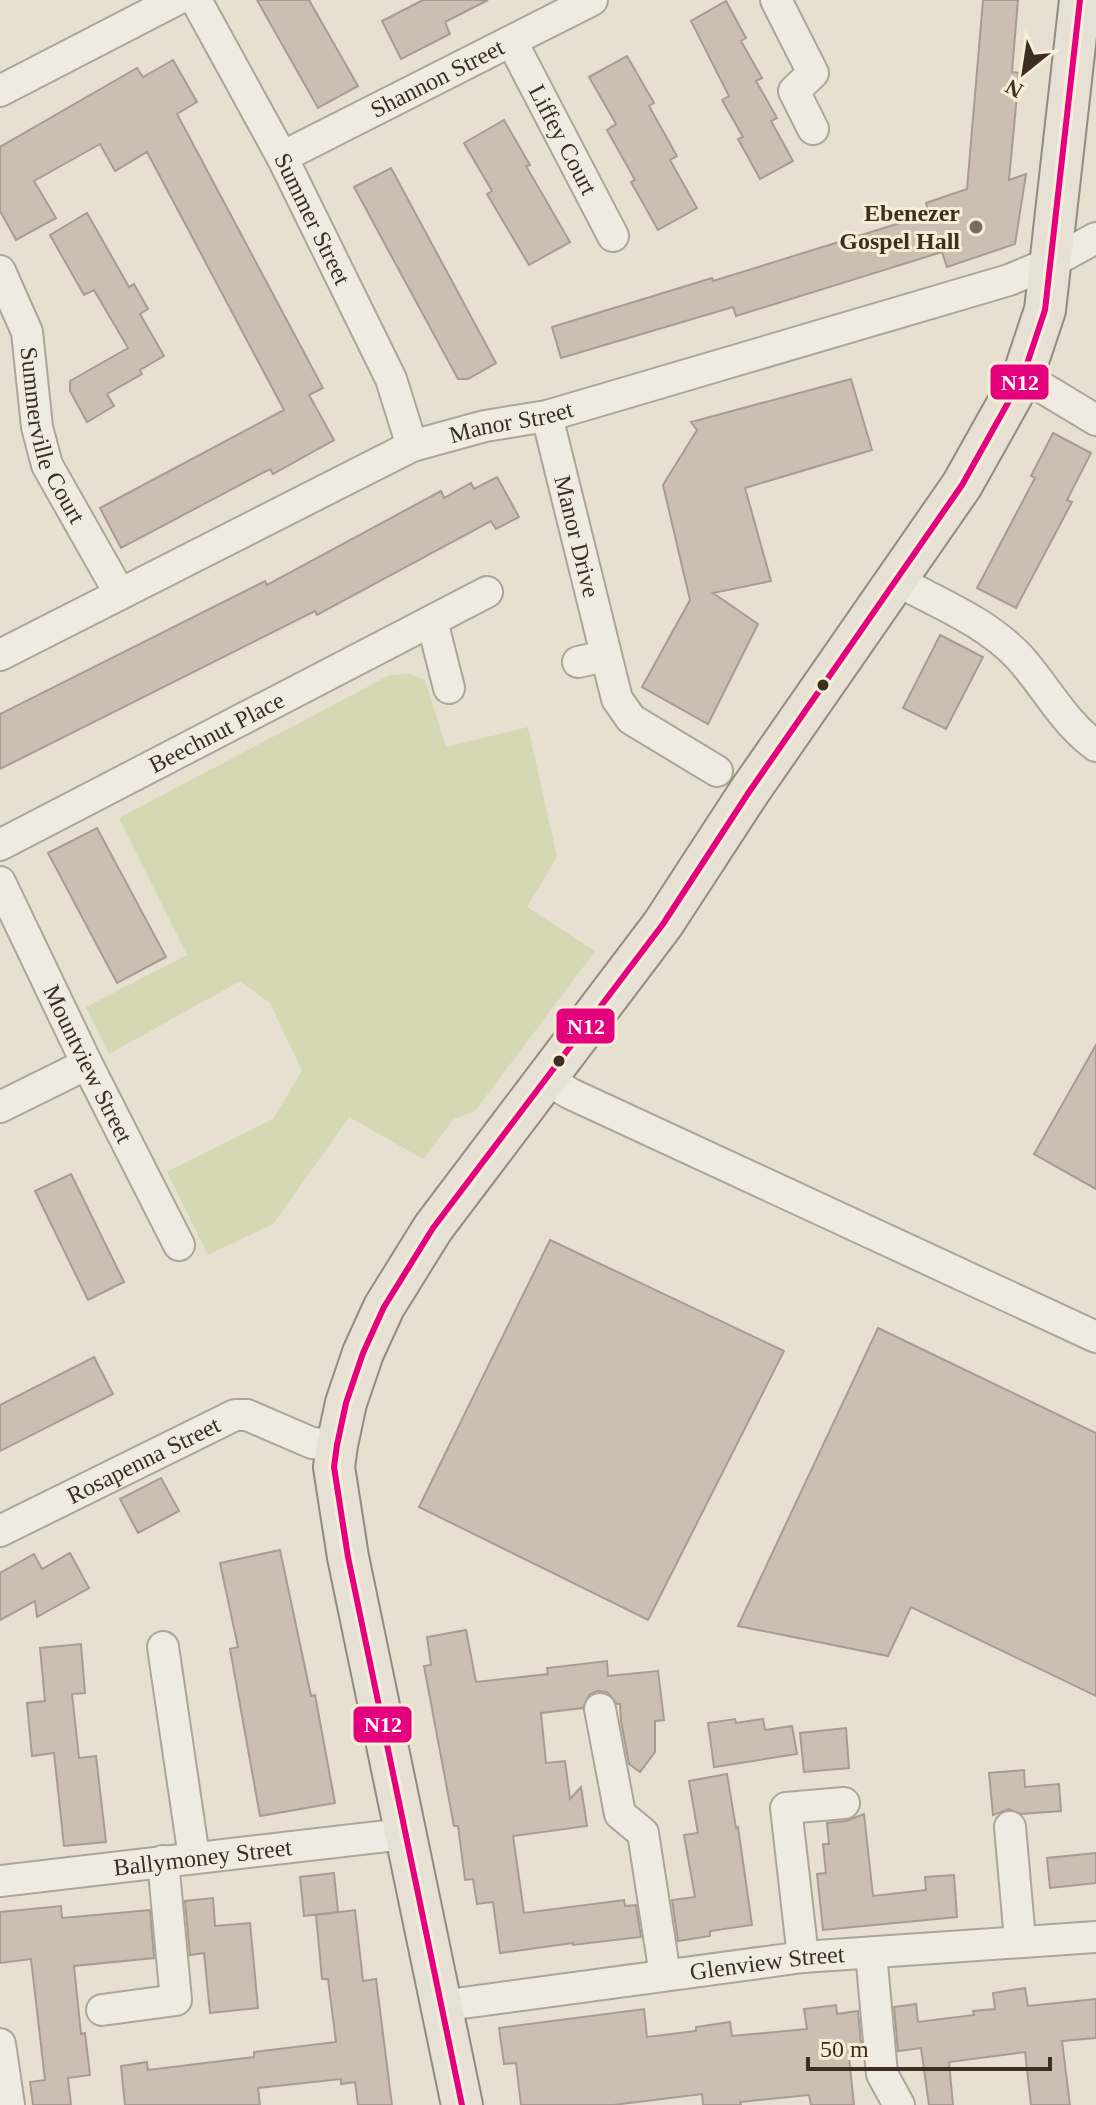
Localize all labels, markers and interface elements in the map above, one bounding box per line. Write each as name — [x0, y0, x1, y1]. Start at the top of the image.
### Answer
north arrow — [984, 32, 1064, 112]
street label: Shannon Street — [366, 34, 509, 123]
text: N — [1001, 74, 1027, 104]
street label: Liffey Court — [524, 80, 602, 199]
street label: Summer Street — [269, 149, 356, 289]
place label: Ebenezer Gospel Hall — [839, 200, 960, 254]
marker: Ebenezer Gospel Hall — [967, 218, 985, 236]
street label: Summerville Court — [16, 345, 90, 528]
line badge: N12 — [989, 363, 1050, 401]
text: N12 — [1001, 370, 1039, 395]
street label: Manor Street — [446, 396, 576, 448]
street label: Manor Drive — [549, 473, 604, 600]
unlabelled marker — [815, 677, 831, 693]
street label: Beechnut Place — [145, 687, 288, 778]
street label: Mountview Street — [38, 981, 138, 1147]
line badge: N12 — [555, 1007, 616, 1045]
text: N12 — [567, 1014, 605, 1039]
unlabelled marker — [551, 1053, 567, 1069]
street label: Rosapenna Street — [63, 1411, 225, 1509]
line badge: N12 — [352, 1705, 413, 1744]
text: N12 — [364, 1712, 402, 1737]
street label: Ballymoney Street — [112, 1834, 294, 1881]
street label: Glenview Street — [688, 1941, 846, 1985]
scale bar — [808, 2021, 1050, 2071]
text: 50 m — [820, 2036, 869, 2062]

